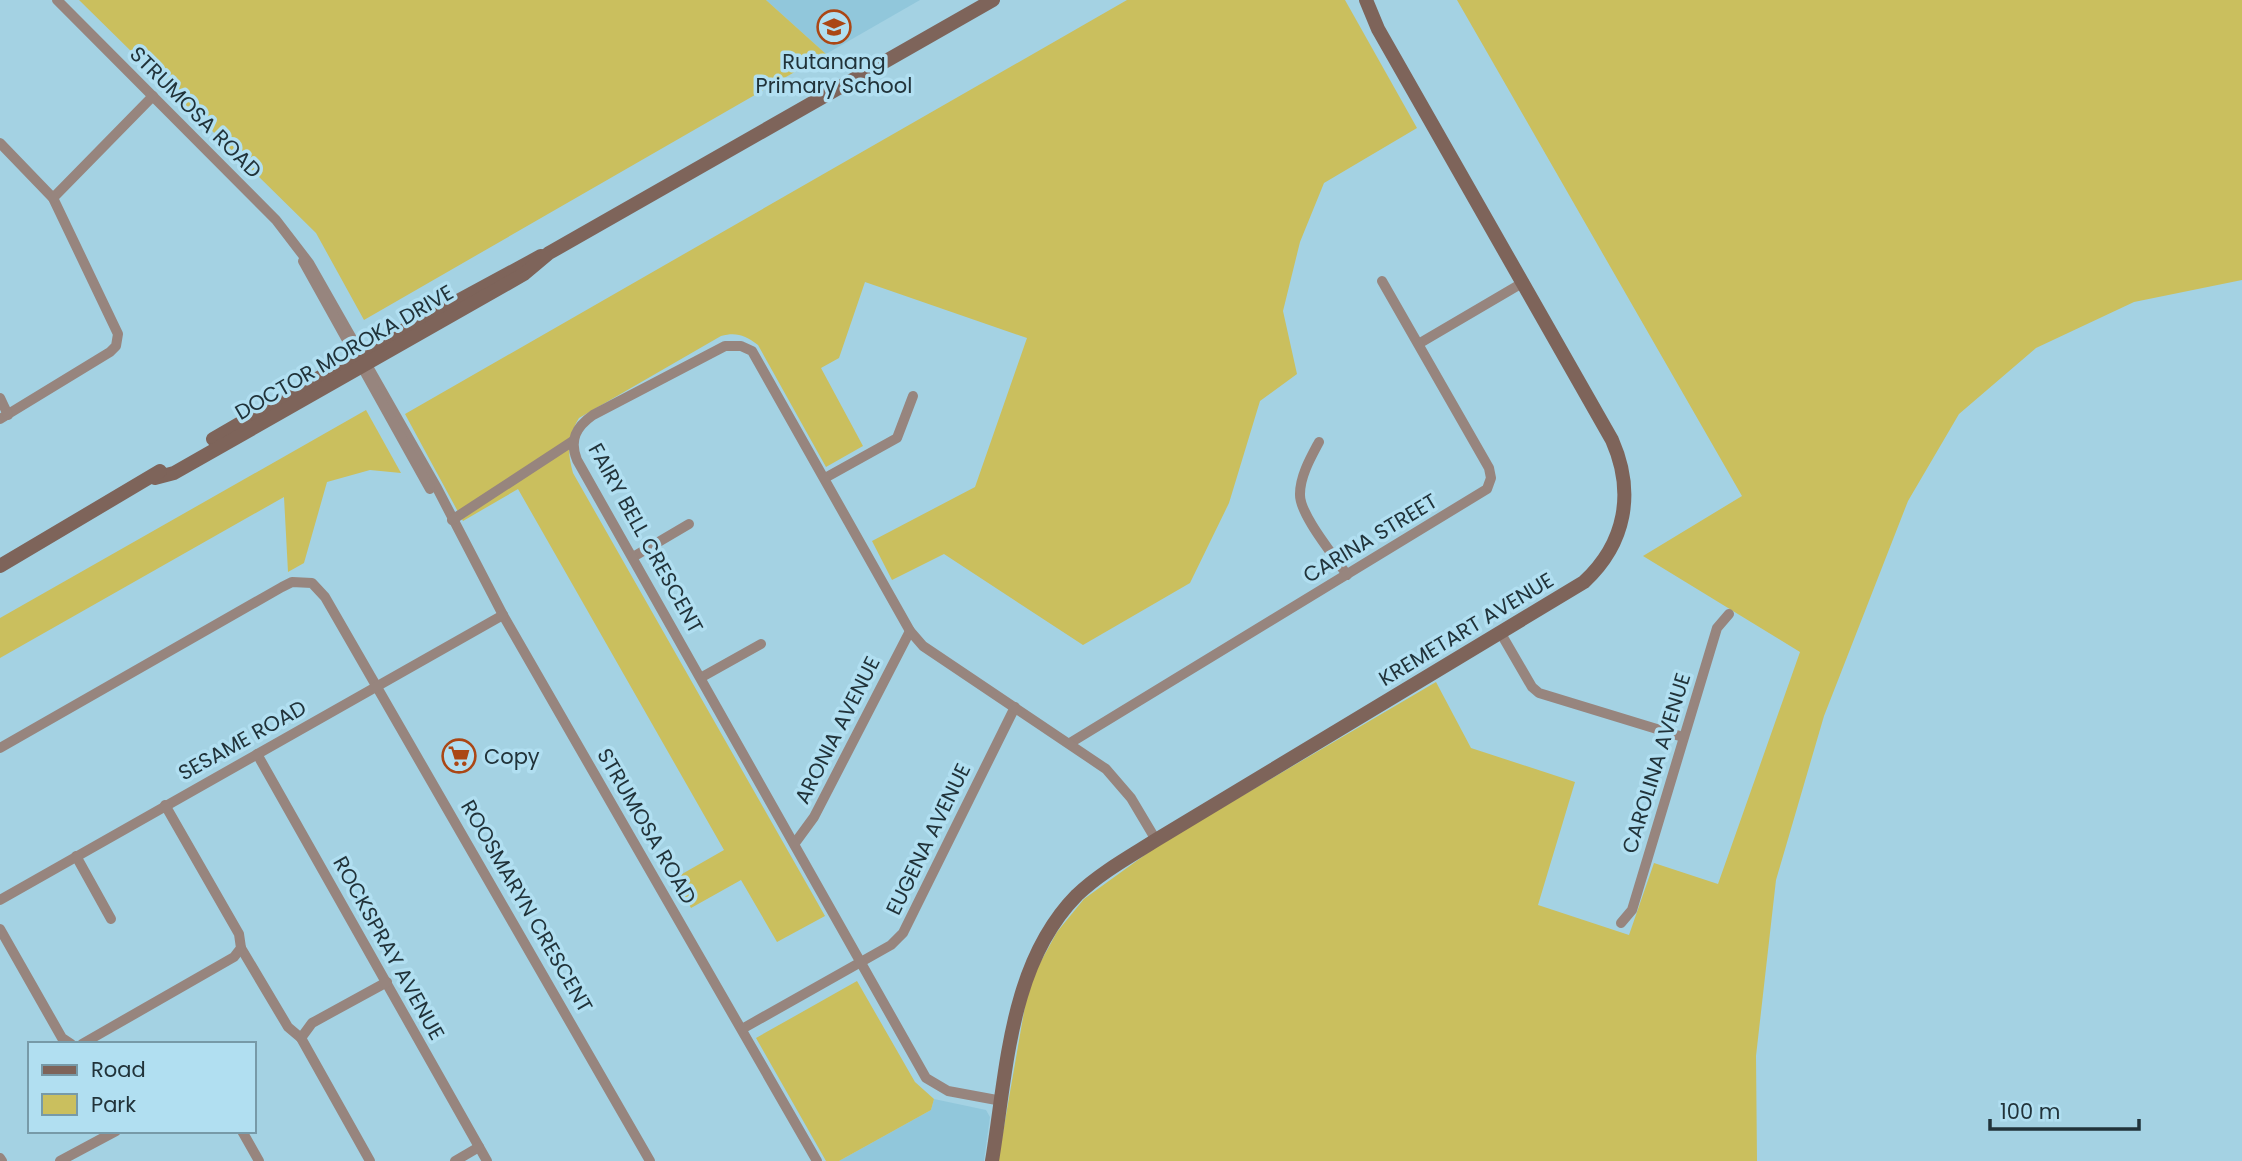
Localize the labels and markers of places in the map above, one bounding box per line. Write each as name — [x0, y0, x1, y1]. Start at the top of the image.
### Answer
school or university icon: Rutanang Primary School — [815, 8, 853, 46]
place label: Rutanang Primary School — [756, 47, 912, 100]
supermarket icon: Copy — [440, 737, 478, 775]
place label: Copy — [484, 742, 540, 771]

